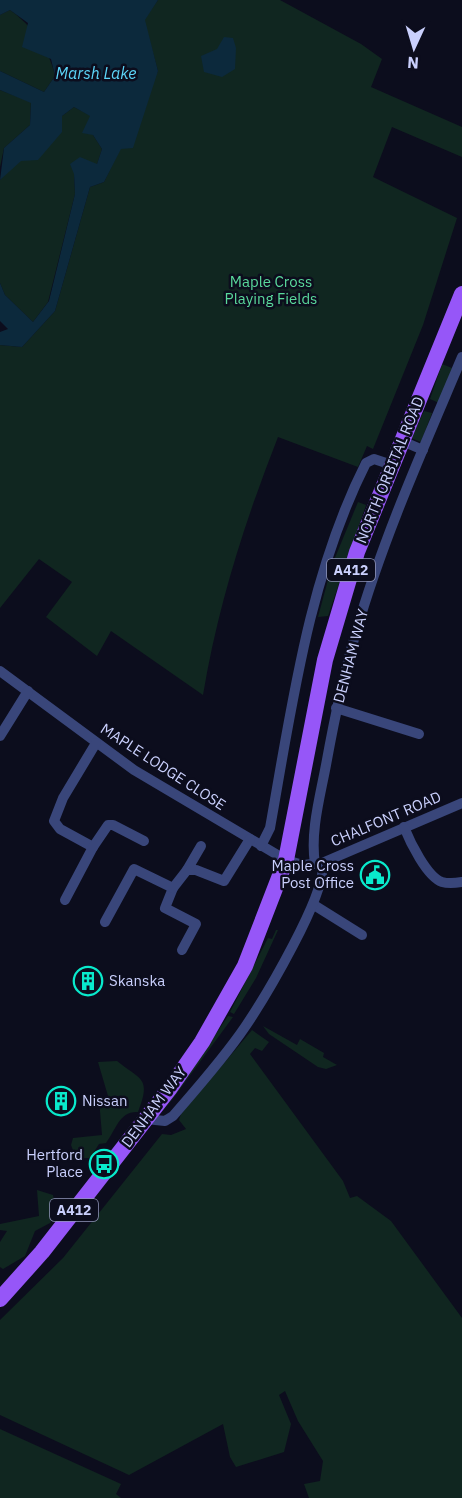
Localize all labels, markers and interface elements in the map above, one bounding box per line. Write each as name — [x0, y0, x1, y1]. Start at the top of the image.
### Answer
north arrow — [384, 18, 444, 78]
text: N — [406, 53, 419, 73]
water label: Marsh Lake — [55, 63, 137, 83]
park label: Maple Cross Playing Fields — [225, 272, 317, 308]
street label: NORTH ORBITAL ROAD — [351, 394, 428, 546]
road number: A412 — [327, 559, 375, 581]
street label: DENHAM WAY — [329, 607, 372, 705]
street label: MAPLE LODGE CLOSE — [97, 719, 230, 814]
street label: CHALFONT ROAD — [328, 787, 444, 850]
place label: Maple Cross Post Office — [272, 856, 354, 892]
public building icon: Maple Cross Post Office — [359, 859, 391, 891]
building icon: Skanska — [72, 965, 104, 997]
place label: Skanska — [109, 971, 165, 990]
street label: DENHAM WAY — [117, 1062, 190, 1151]
building icon: Nissan — [45, 1085, 77, 1117]
place label: Nissan — [82, 1091, 127, 1110]
place label: Hertford Place — [26, 1145, 83, 1181]
bus stop icon: Hertford Place — [88, 1148, 120, 1180]
road number: A412 — [50, 1199, 98, 1221]

